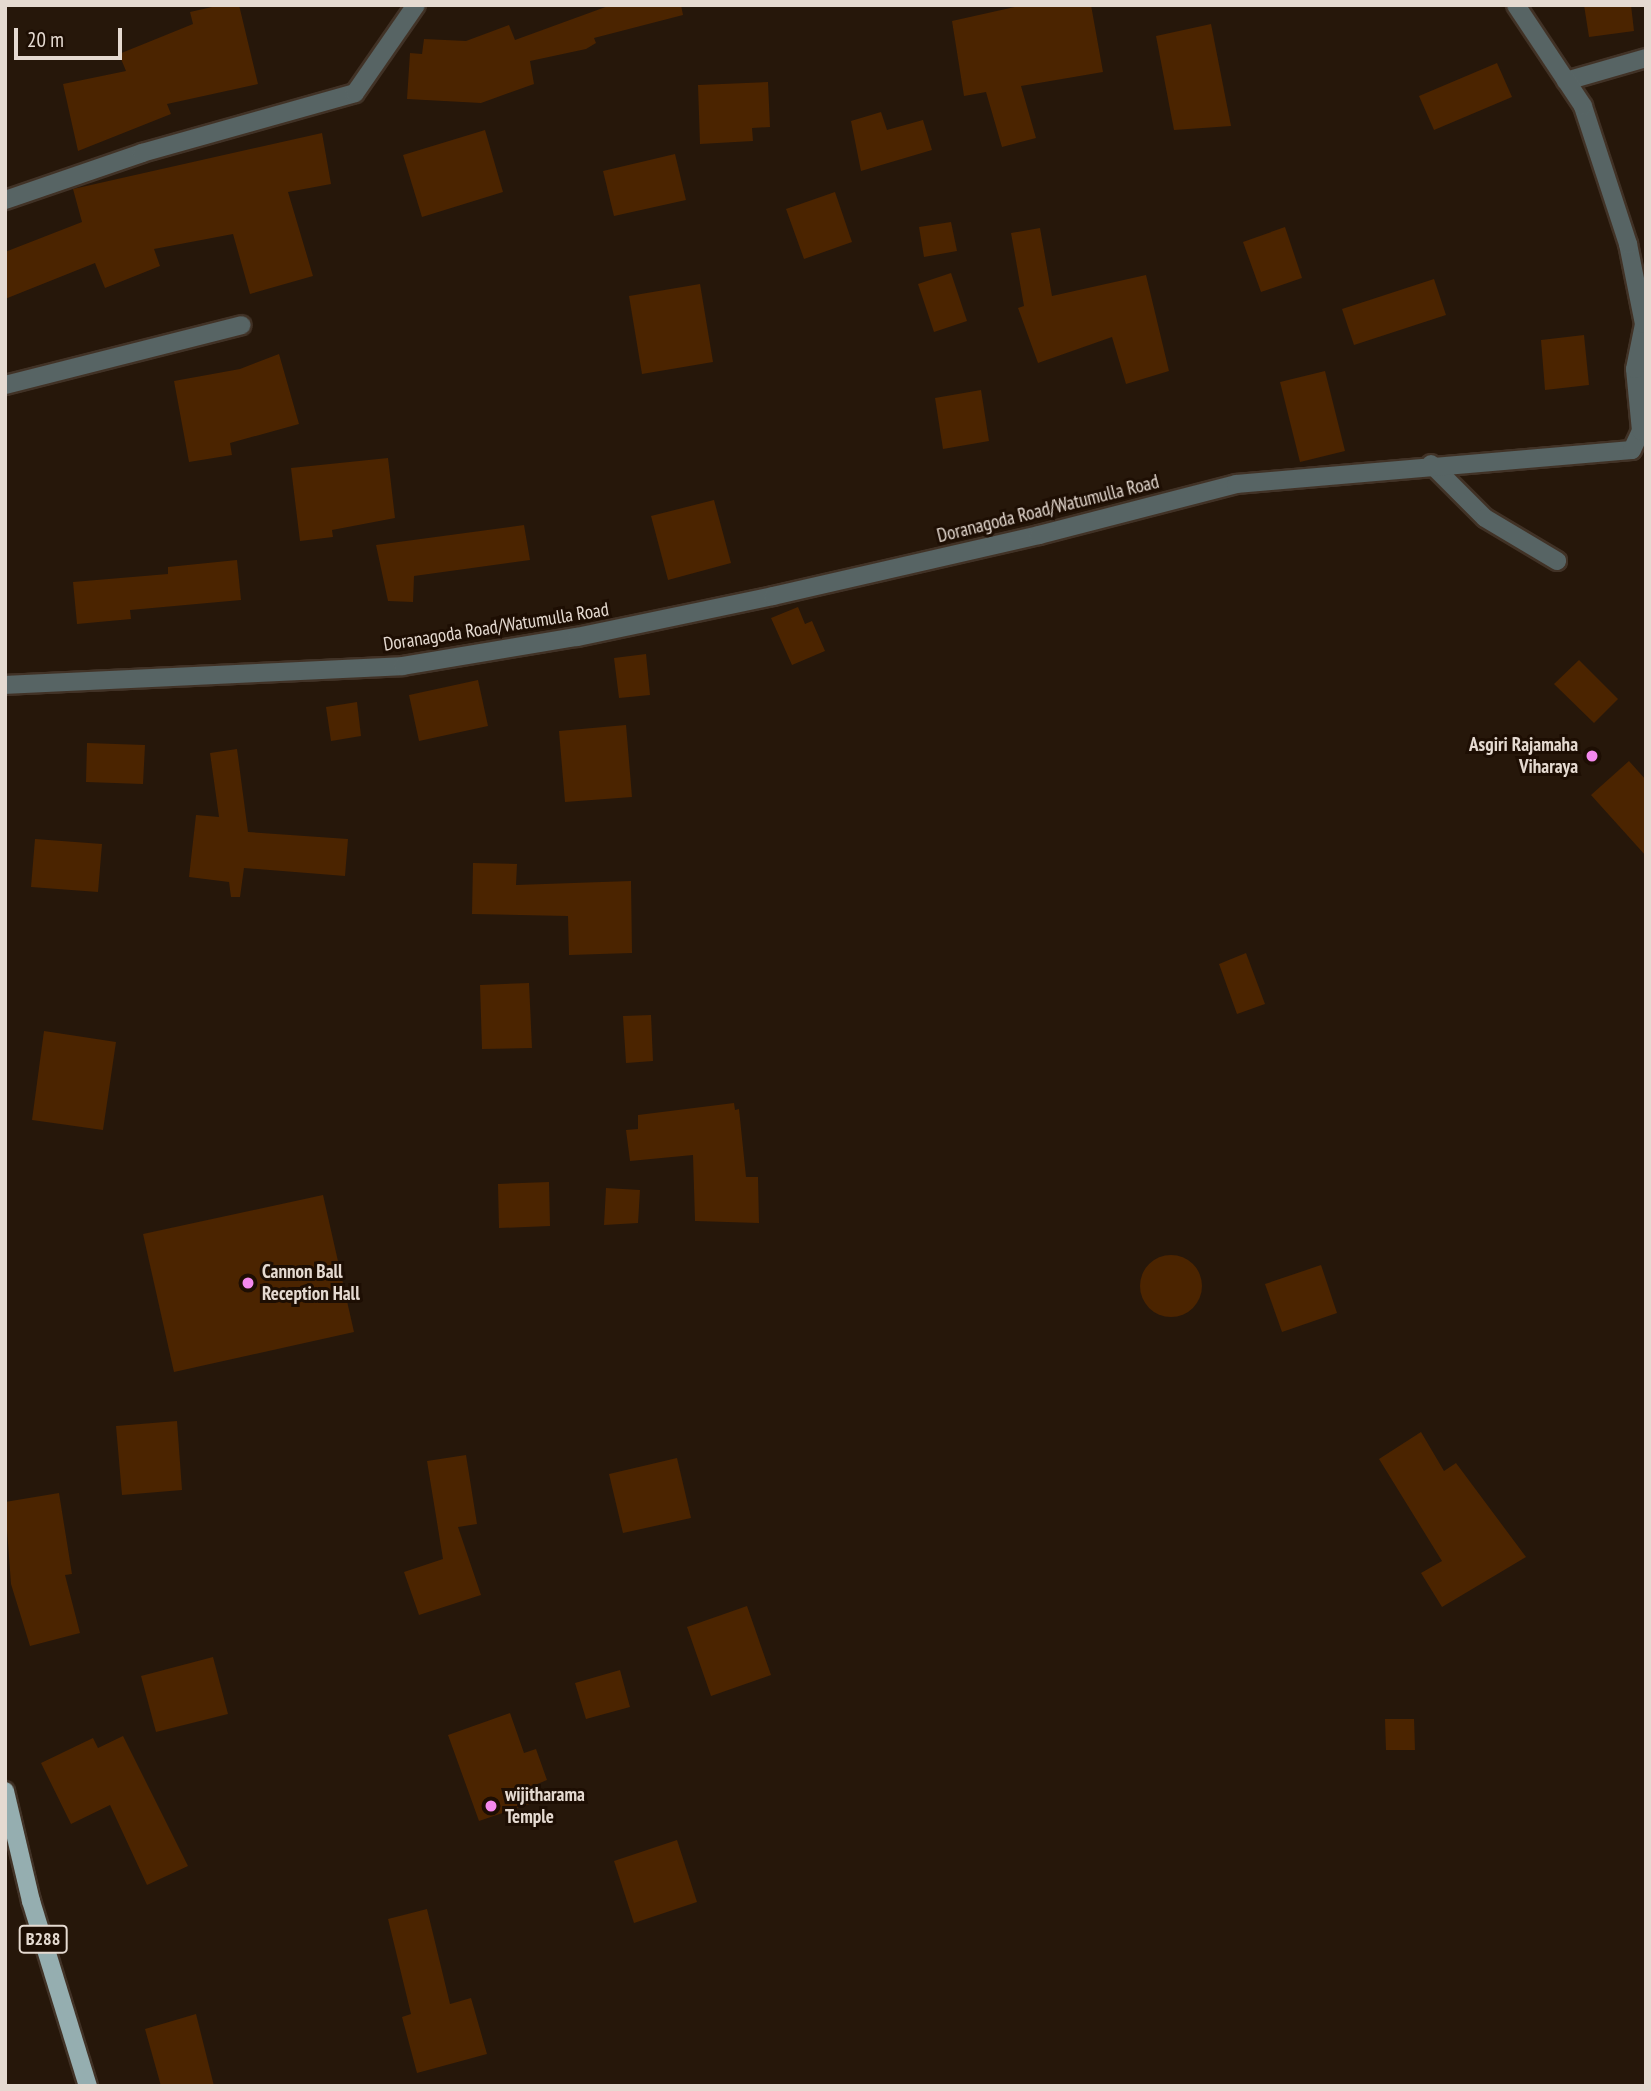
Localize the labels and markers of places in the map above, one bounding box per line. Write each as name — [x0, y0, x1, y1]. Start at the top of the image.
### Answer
place label: Asgiri Rajamaha Viharaya — [1469, 734, 1578, 778]
marker: Asgiri Rajamaha Viharaya — [1584, 748, 1600, 764]
place label: Cannon Ball Reception Hall — [262, 1261, 360, 1305]
marker: Cannon Ball Reception Hall — [240, 1275, 256, 1291]
place label: wijitharama Temple — [505, 1784, 585, 1828]
marker: wijitharama Temple — [483, 1798, 499, 1814]

